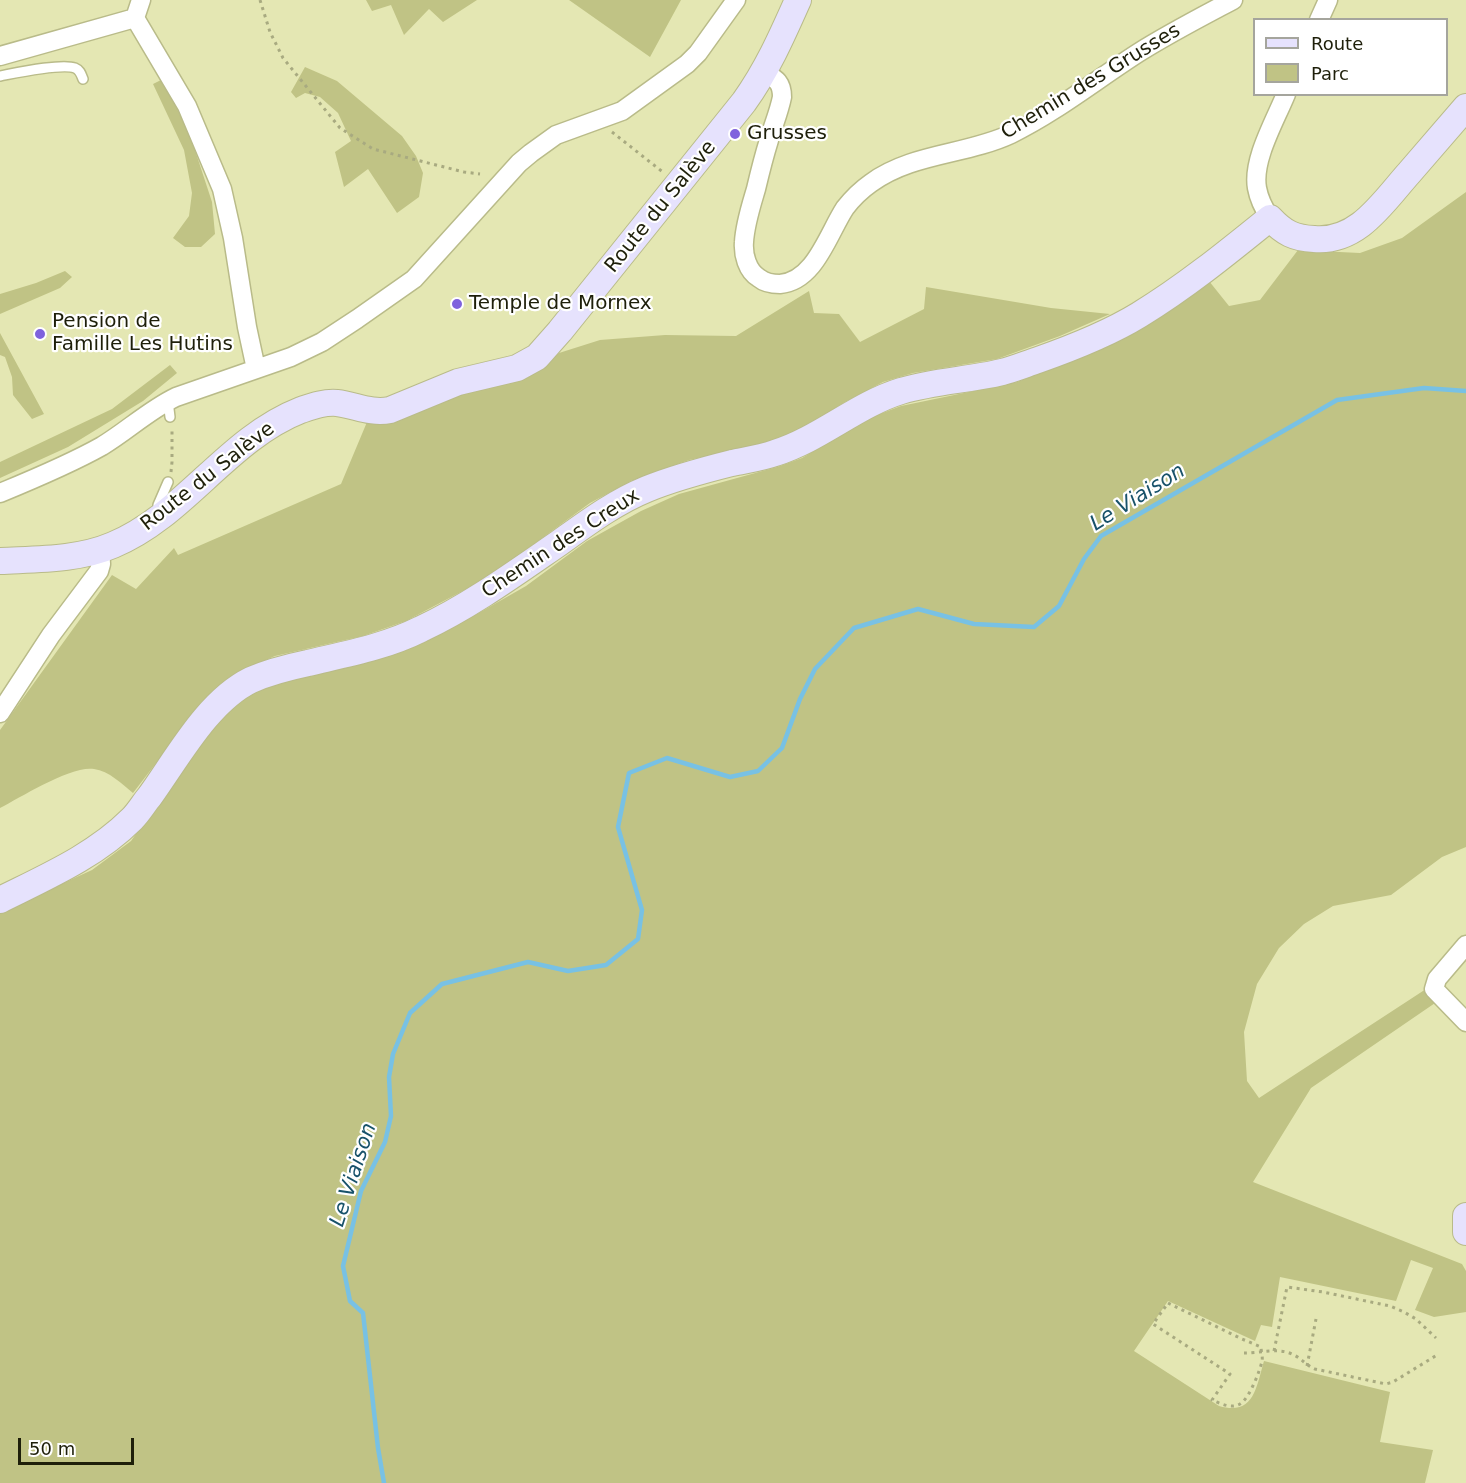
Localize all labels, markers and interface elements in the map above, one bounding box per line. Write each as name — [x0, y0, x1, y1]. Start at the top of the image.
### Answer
legend — [1253, 18, 1448, 96]
street label: Chemin des Grusses — [997, 19, 1185, 145]
text: Route — [1311, 33, 1363, 54]
text: Parc — [1311, 63, 1349, 84]
place label: Grusses — [747, 122, 827, 146]
marker: Grusses — [728, 127, 742, 141]
street label: Route du Salève — [600, 136, 722, 278]
place label: Temple de Mornex — [469, 292, 652, 316]
marker: Temple de Mornex — [450, 297, 464, 311]
place label: Pension de Famille Les Hutins — [52, 310, 233, 357]
marker: Pension de Famille Les Hutins — [33, 327, 47, 341]
street label: Route du Salève — [136, 417, 280, 537]
water label: Le Viaison — [1086, 459, 1190, 537]
street label: Chemin des Creux — [478, 484, 644, 604]
water label: Le Viaison — [325, 1120, 383, 1230]
scale bar — [21, 1426, 136, 1464]
text: 50 m — [29, 1438, 75, 1459]

